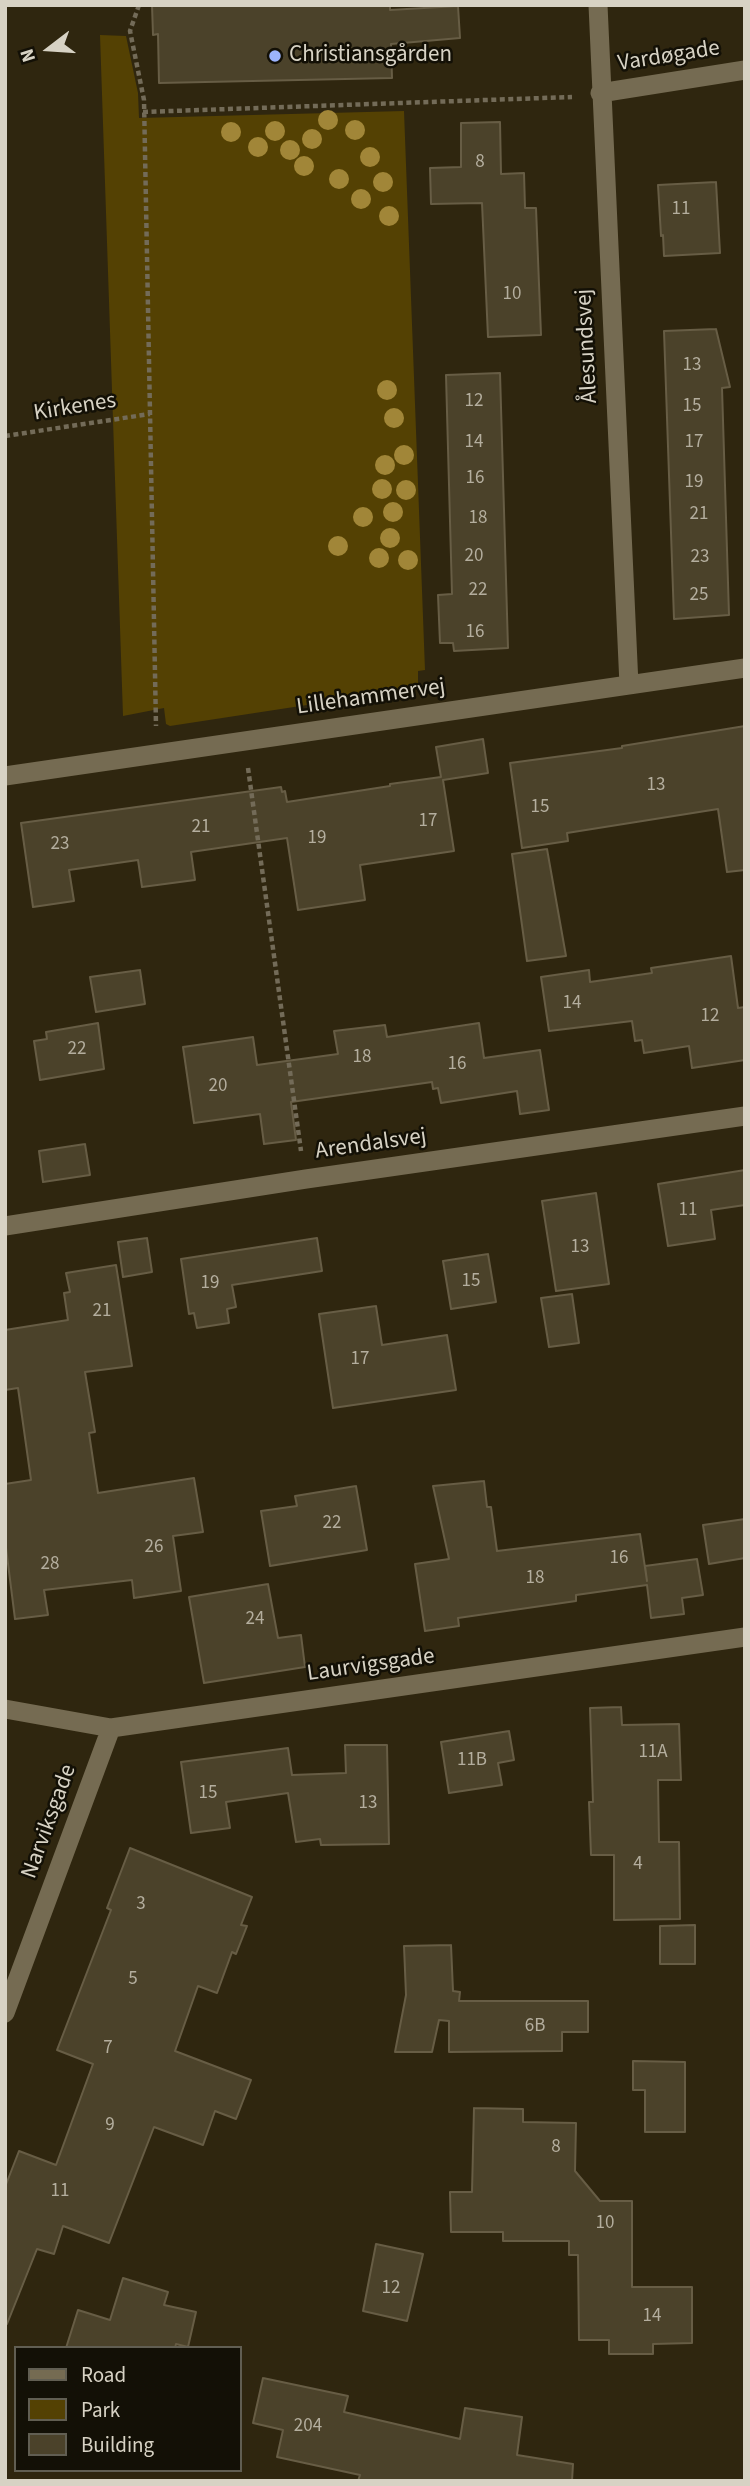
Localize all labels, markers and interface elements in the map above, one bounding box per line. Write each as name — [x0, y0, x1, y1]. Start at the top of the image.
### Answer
north arrow — [14, 14, 84, 84]
street label: Vardøgade — [616, 35, 722, 79]
place label: Christiansgården — [289, 42, 452, 70]
text: N — [14, 45, 43, 65]
marker: Christiansgården — [267, 48, 283, 64]
house number: 8 — [475, 152, 485, 174]
house number: 11 — [672, 199, 690, 221]
house number: 10 — [503, 284, 521, 306]
street label: Ålesundsvej — [571, 288, 605, 404]
house number: 13 — [683, 355, 701, 377]
street label: Kirkenes — [32, 388, 118, 428]
house number: 12 — [465, 391, 483, 413]
house number: 15 — [683, 396, 701, 418]
house number: 14 — [465, 432, 483, 454]
house number: 17 — [685, 432, 703, 454]
house number: 16 — [466, 468, 484, 490]
house number: 19 — [685, 472, 703, 494]
house number: 21 — [690, 504, 708, 526]
house number: 18 — [469, 508, 487, 530]
house number: 20 — [465, 546, 483, 568]
house number: 23 — [691, 547, 709, 569]
house number: 22 — [469, 580, 487, 602]
house number: 25 — [690, 585, 708, 607]
house number: 16 — [466, 622, 484, 644]
street label: Lillehammervej — [295, 674, 447, 722]
house number: 13 — [647, 775, 665, 797]
house number: 15 — [531, 797, 549, 819]
house number: 17 — [419, 811, 437, 833]
house number: 21 — [192, 817, 210, 839]
house number: 19 — [308, 828, 326, 850]
house number: 23 — [51, 834, 69, 856]
house number: 14 — [563, 993, 581, 1015]
house number: 12 — [701, 1006, 719, 1028]
house number: 22 — [68, 1039, 86, 1061]
house number: 18 — [353, 1047, 371, 1069]
house number: 16 — [448, 1054, 466, 1076]
house number: 20 — [209, 1076, 227, 1098]
street label: Arendalsvej — [314, 1124, 428, 1166]
house number: 11 — [679, 1200, 697, 1222]
house number: 13 — [571, 1237, 589, 1259]
house number: 15 — [462, 1271, 480, 1293]
house number: 19 — [201, 1273, 219, 1295]
house number: 21 — [93, 1301, 111, 1323]
house number: 17 — [351, 1349, 369, 1371]
house number: 22 — [323, 1513, 341, 1535]
house number: 26 — [145, 1537, 163, 1559]
house number: 16 — [610, 1548, 628, 1570]
house number: 28 — [41, 1554, 59, 1576]
house number: 18 — [526, 1568, 544, 1590]
house number: 24 — [246, 1609, 264, 1631]
street label: Laurvigsgade — [305, 1643, 437, 1689]
house number: 11A — [638, 1742, 668, 1764]
house number: 11B — [457, 1750, 487, 1772]
street label: Narviksgade — [17, 1761, 83, 1883]
house number: 15 — [199, 1783, 217, 1805]
house number: 13 — [359, 1793, 377, 1815]
house number: 4 — [633, 1854, 643, 1876]
house number: 3 — [136, 1894, 146, 1916]
house number: 5 — [128, 1969, 138, 1991]
house number: 6B — [525, 2016, 545, 2038]
house number: 7 — [103, 2038, 113, 2060]
house number: 9 — [105, 2115, 115, 2137]
house number: 8 — [551, 2137, 561, 2159]
house number: 11 — [51, 2181, 69, 2203]
house number: 10 — [596, 2213, 614, 2235]
house number: 12 — [382, 2278, 400, 2300]
house number: 14 — [643, 2306, 661, 2328]
legend — [14, 2346, 242, 2472]
text: Road — [81, 2360, 126, 2390]
text: Park — [81, 2395, 120, 2425]
house number: 204 — [294, 2416, 322, 2438]
text: Building — [81, 2430, 154, 2460]

